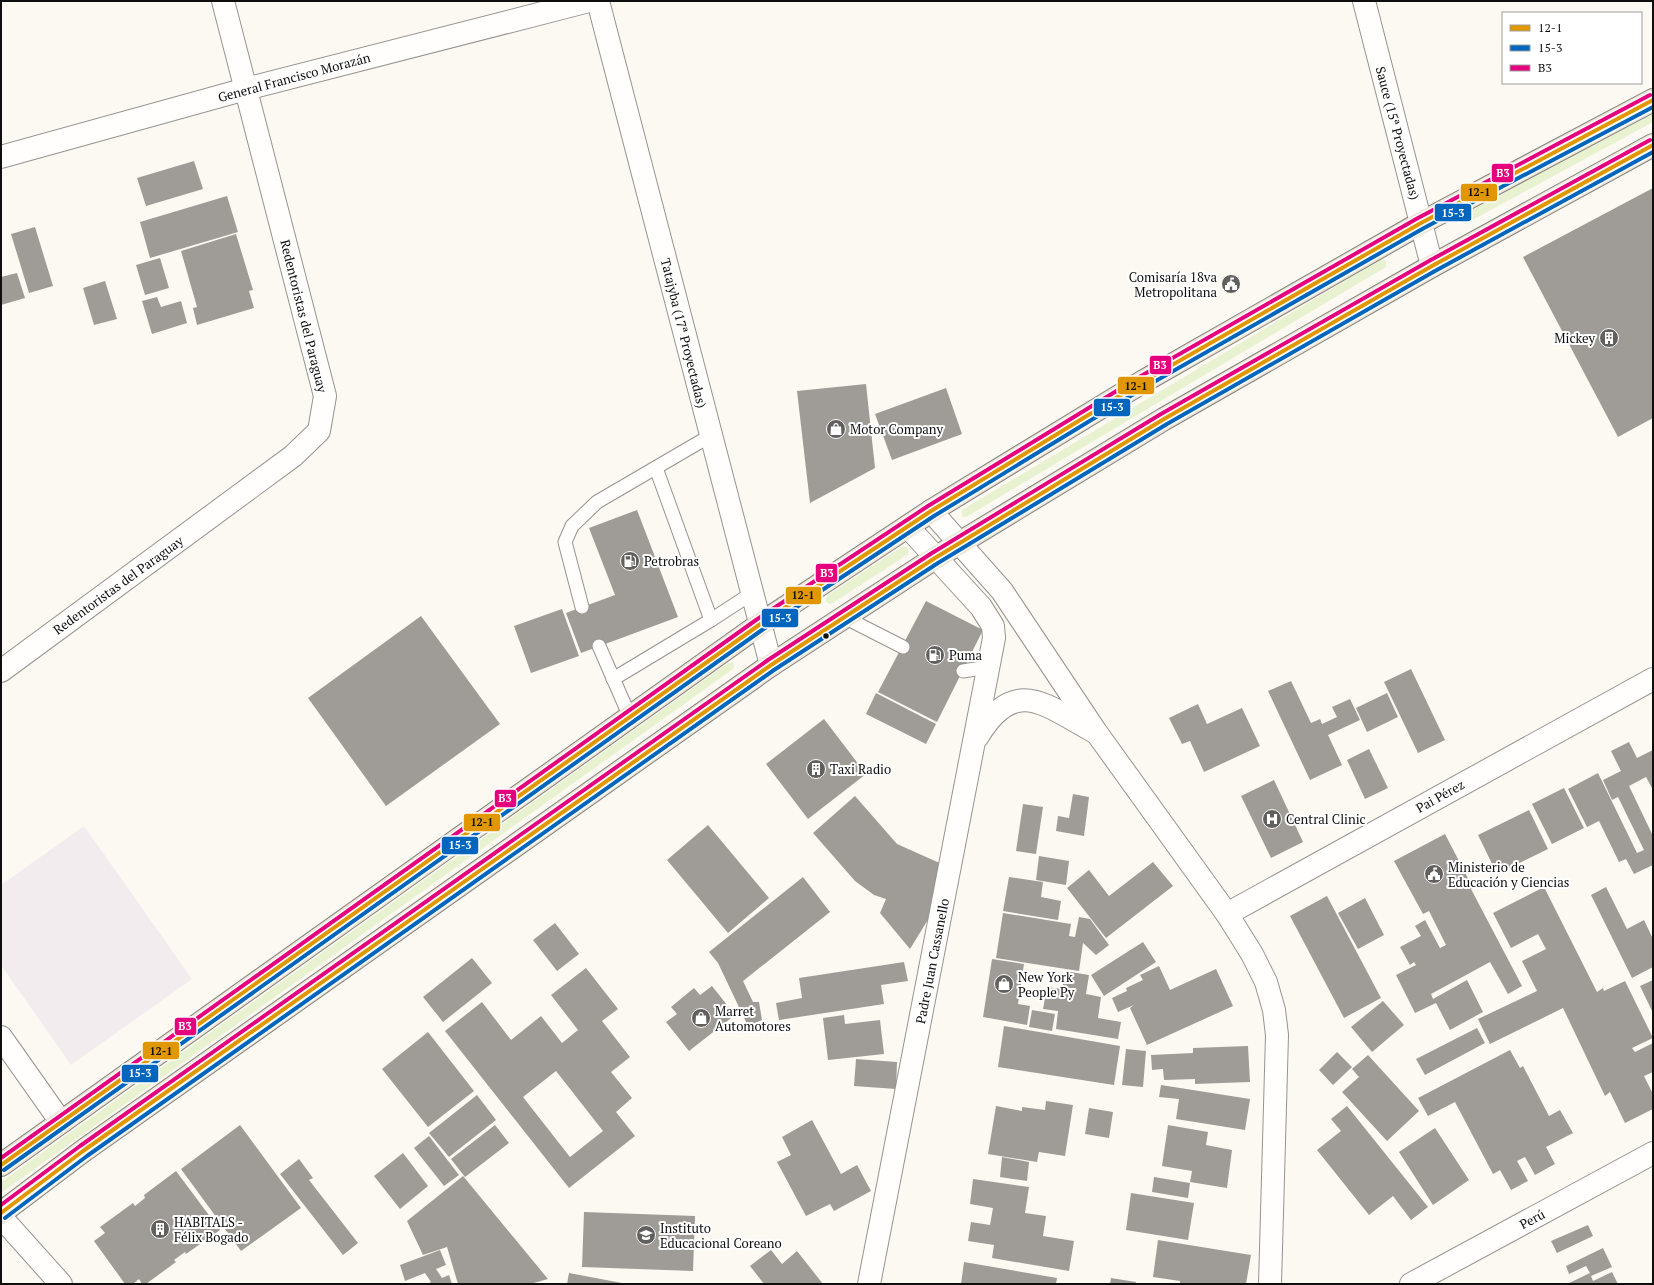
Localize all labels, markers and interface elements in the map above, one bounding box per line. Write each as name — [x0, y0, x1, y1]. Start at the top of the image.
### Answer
legend — [1502, 12, 1642, 84]
text: 12-1 — [1538, 20, 1562, 35]
text: 15-3 — [1538, 40, 1562, 55]
street label: General Francisco Morazán — [216, 48, 372, 106]
text: B3 — [1538, 60, 1552, 75]
street label: Sauce (15ª Proyectadas) — [1372, 64, 1424, 202]
line badge: B3 — [1491, 163, 1514, 183]
text: B3 — [1496, 166, 1510, 180]
line badge: 12-1 — [1460, 183, 1498, 202]
text: 12-1 — [1467, 185, 1491, 199]
line badge: 15-3 — [1434, 203, 1472, 222]
text: 15-3 — [1441, 206, 1465, 220]
street label: Redentoristas del Paraguay — [276, 238, 332, 395]
street label: Tatajyba (17ª Proyectadas) — [657, 256, 711, 410]
place label: Comisaría 18va Metropolitana — [1129, 268, 1217, 301]
public building icon: Comisaría 18va Metropolitana — [1220, 273, 1242, 295]
building icon: Mickey — [1598, 327, 1620, 349]
place label: Mickey — [1554, 329, 1595, 347]
line badge: B3 — [1149, 355, 1172, 375]
text: B3 — [1153, 358, 1167, 372]
line badge: 12-1 — [1117, 376, 1155, 395]
text: 12-1 — [1124, 379, 1148, 393]
line badge: 15-3 — [1093, 398, 1131, 417]
text: 15-3 — [1100, 400, 1124, 414]
shop icon: Motor Company — [825, 418, 847, 440]
place label: Motor Company — [850, 420, 944, 438]
street label: Redentoristas del Paraguay — [49, 531, 187, 638]
fuel station icon: Petrobras — [619, 550, 641, 572]
place label: Petrobras — [644, 552, 699, 570]
line badge: B3 — [815, 563, 838, 583]
text: B3 — [820, 566, 834, 580]
line badge: 12-1 — [785, 586, 822, 605]
text: 12-1 — [791, 588, 815, 602]
line badge: 15-3 — [761, 608, 799, 628]
text: 15-3 — [768, 611, 792, 625]
unlabelled marker — [821, 631, 831, 641]
fuel station icon: Puma — [924, 644, 946, 666]
place label: Puma — [949, 646, 982, 664]
building icon: Taxi Radio — [805, 758, 827, 780]
place label: Taxi Radio — [830, 760, 891, 778]
street label: Pai Pérez — [1412, 775, 1468, 817]
line badge: B3 — [494, 789, 517, 808]
text: B3 — [498, 791, 512, 805]
hospital icon: Central Clinic — [1261, 808, 1283, 830]
place label: Central Clinic — [1286, 810, 1366, 828]
line badge: 12-1 — [463, 813, 501, 832]
text: 12-1 — [470, 815, 494, 829]
line badge: 15-3 — [441, 836, 479, 855]
text: 15-3 — [448, 838, 472, 852]
place label: Ministerio de Educación y Ciencias — [1448, 858, 1569, 891]
public building icon: Ministerio de Educación y Ciencias — [1423, 863, 1445, 885]
street label: Padre Juan Cassanello — [911, 897, 953, 1025]
place label: New York People Py — [1018, 968, 1075, 1001]
shop icon: New York People Py — [993, 973, 1015, 995]
place label: Marret Automotores — [715, 1002, 791, 1035]
shop icon: Marret Automotores — [690, 1007, 712, 1029]
line badge: B3 — [174, 1017, 197, 1036]
text: B3 — [178, 1019, 192, 1033]
line badge: 12-1 — [142, 1041, 180, 1060]
text: 12-1 — [149, 1044, 173, 1058]
line badge: 15-3 — [121, 1064, 159, 1083]
text: 15-3 — [128, 1066, 152, 1080]
street label: Perú — [1516, 1205, 1548, 1233]
place label: HABITALS - Félix Bogado — [174, 1213, 248, 1246]
building icon: HABITALS - Félix Bogado — [149, 1218, 171, 1240]
place label: Instituto Educacional Coreano — [660, 1219, 782, 1252]
school or university icon: Instituto Educacional Coreano — [635, 1224, 657, 1246]

